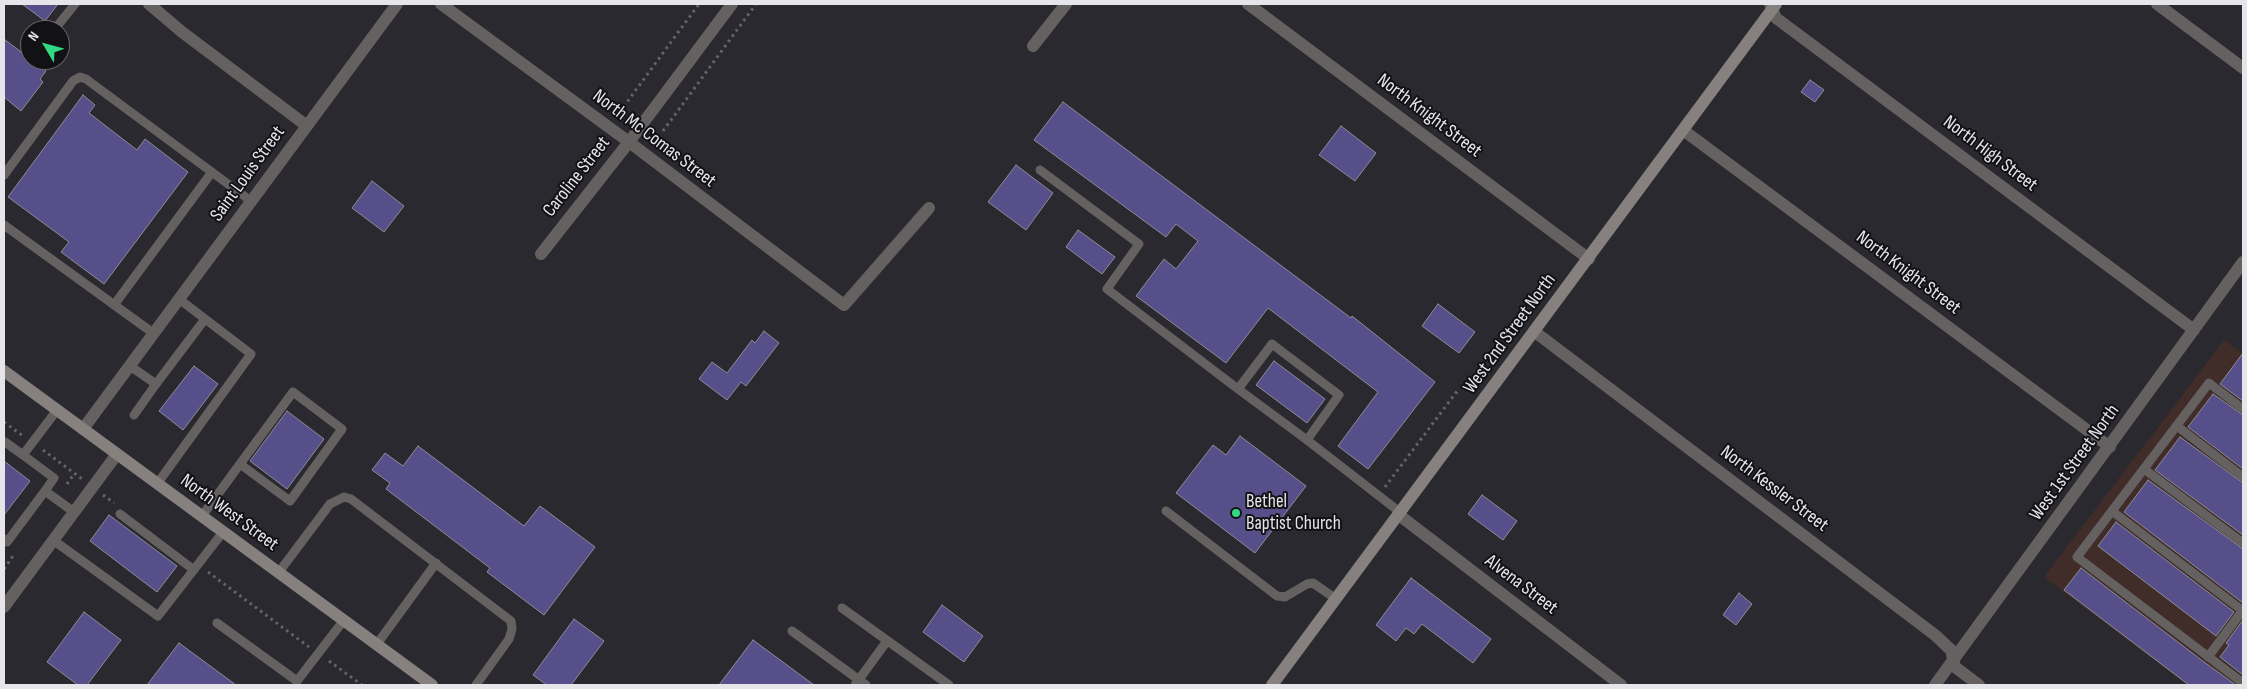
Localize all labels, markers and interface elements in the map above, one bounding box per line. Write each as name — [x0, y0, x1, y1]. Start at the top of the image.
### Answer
north arrow — [20, 20, 70, 70]
text: N — [24, 28, 42, 44]
street label: North Knight Street — [1372, 69, 1486, 163]
street label: North Mc Comas Street — [588, 85, 720, 193]
street label: North High Street — [1938, 111, 2042, 197]
street label: Saint Louis Street — [206, 122, 290, 226]
street label: Caroline Street — [539, 132, 615, 222]
street label: North Knight Street — [1851, 226, 1965, 320]
street label: West 2nd Street North — [1459, 270, 1561, 398]
street label: West 1st Street North — [2025, 401, 2125, 525]
street label: North Kessler Street — [1716, 441, 1832, 537]
street label: North West Street — [176, 470, 282, 556]
place label: Bethel Baptist Church — [1246, 491, 1341, 535]
marker: Bethel Baptist Church — [1230, 507, 1242, 519]
street label: Alvena Street — [1480, 550, 1562, 620]

